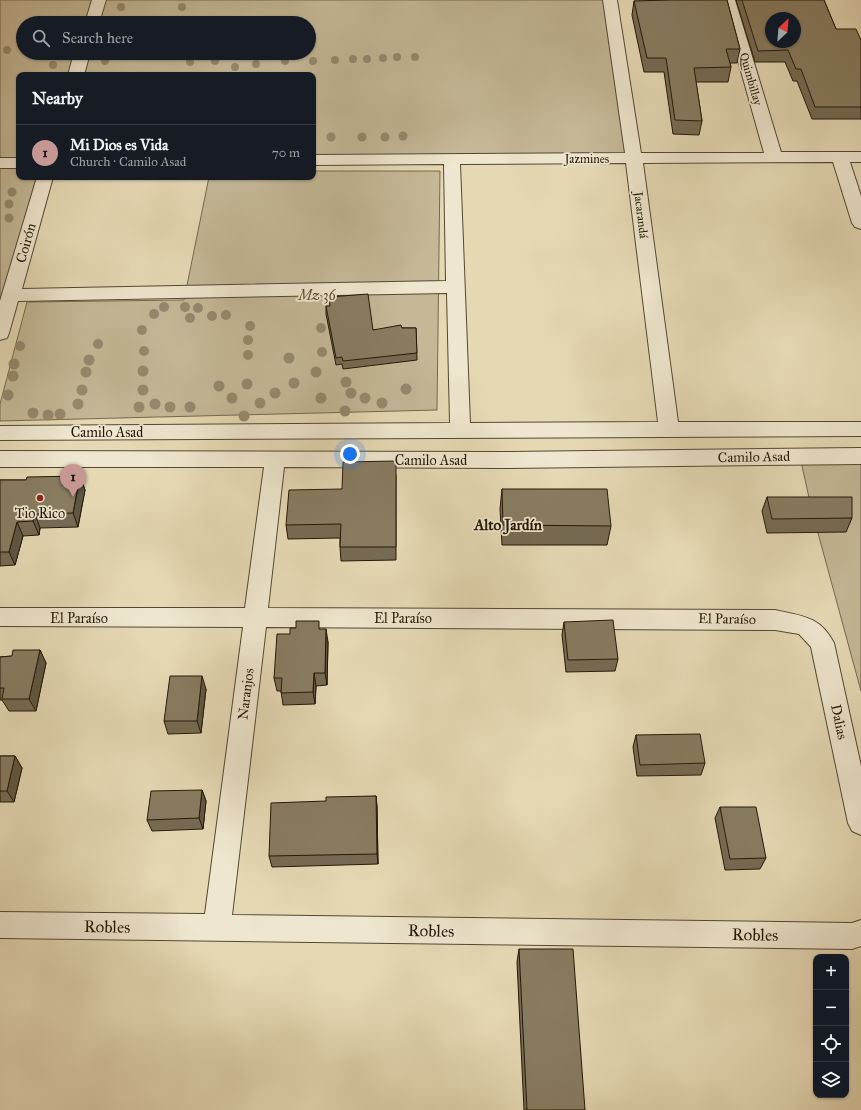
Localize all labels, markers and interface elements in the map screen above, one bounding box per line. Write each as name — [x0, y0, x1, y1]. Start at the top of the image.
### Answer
north arrow — [765, 12, 801, 48]
search box — [16, 16, 316, 60]
icon: search — [30, 27, 52, 49]
text: Search here — [62, 29, 133, 47]
street label: Quimbillay — [737, 51, 765, 107]
text: Nearby — [32, 88, 83, 109]
text: Mi Dios es Vida — [70, 136, 168, 154]
text: 1 — [42, 145, 48, 161]
text: 70 m — [272, 145, 300, 161]
street label: Jazmines — [563, 152, 609, 167]
text: Church · Camilo Asad — [70, 154, 186, 170]
street label: Jacarandá — [630, 189, 651, 240]
street label: Coirón — [12, 221, 40, 265]
park label: Mz 36 — [296, 287, 337, 304]
street label: Camilo Asad — [71, 424, 143, 441]
your location — [340, 444, 360, 464]
street label: Camilo Asad — [718, 448, 790, 466]
street label: Camilo Asad — [395, 452, 467, 469]
pin: 1 — [60, 464, 86, 497]
marker: Tio Rico — [35, 493, 45, 503]
place label: Tio Rico — [15, 505, 65, 522]
district label: Alto Jardín — [473, 516, 543, 535]
street label: El Paraíso — [50, 610, 108, 627]
street label: El Paraíso — [374, 610, 432, 627]
street label: El Paraíso — [698, 610, 756, 628]
street label: Naranjos — [234, 667, 258, 721]
street label: Dalias — [827, 703, 851, 741]
street label: Robles — [84, 916, 130, 938]
street label: Robles — [408, 920, 454, 942]
street label: Robles — [732, 924, 778, 946]
map controls — [813, 954, 849, 1098]
button: + — [813, 954, 849, 990]
button: − — [813, 990, 849, 1026]
button: locate — [813, 1026, 849, 1062]
button: layers — [813, 1062, 849, 1098]

